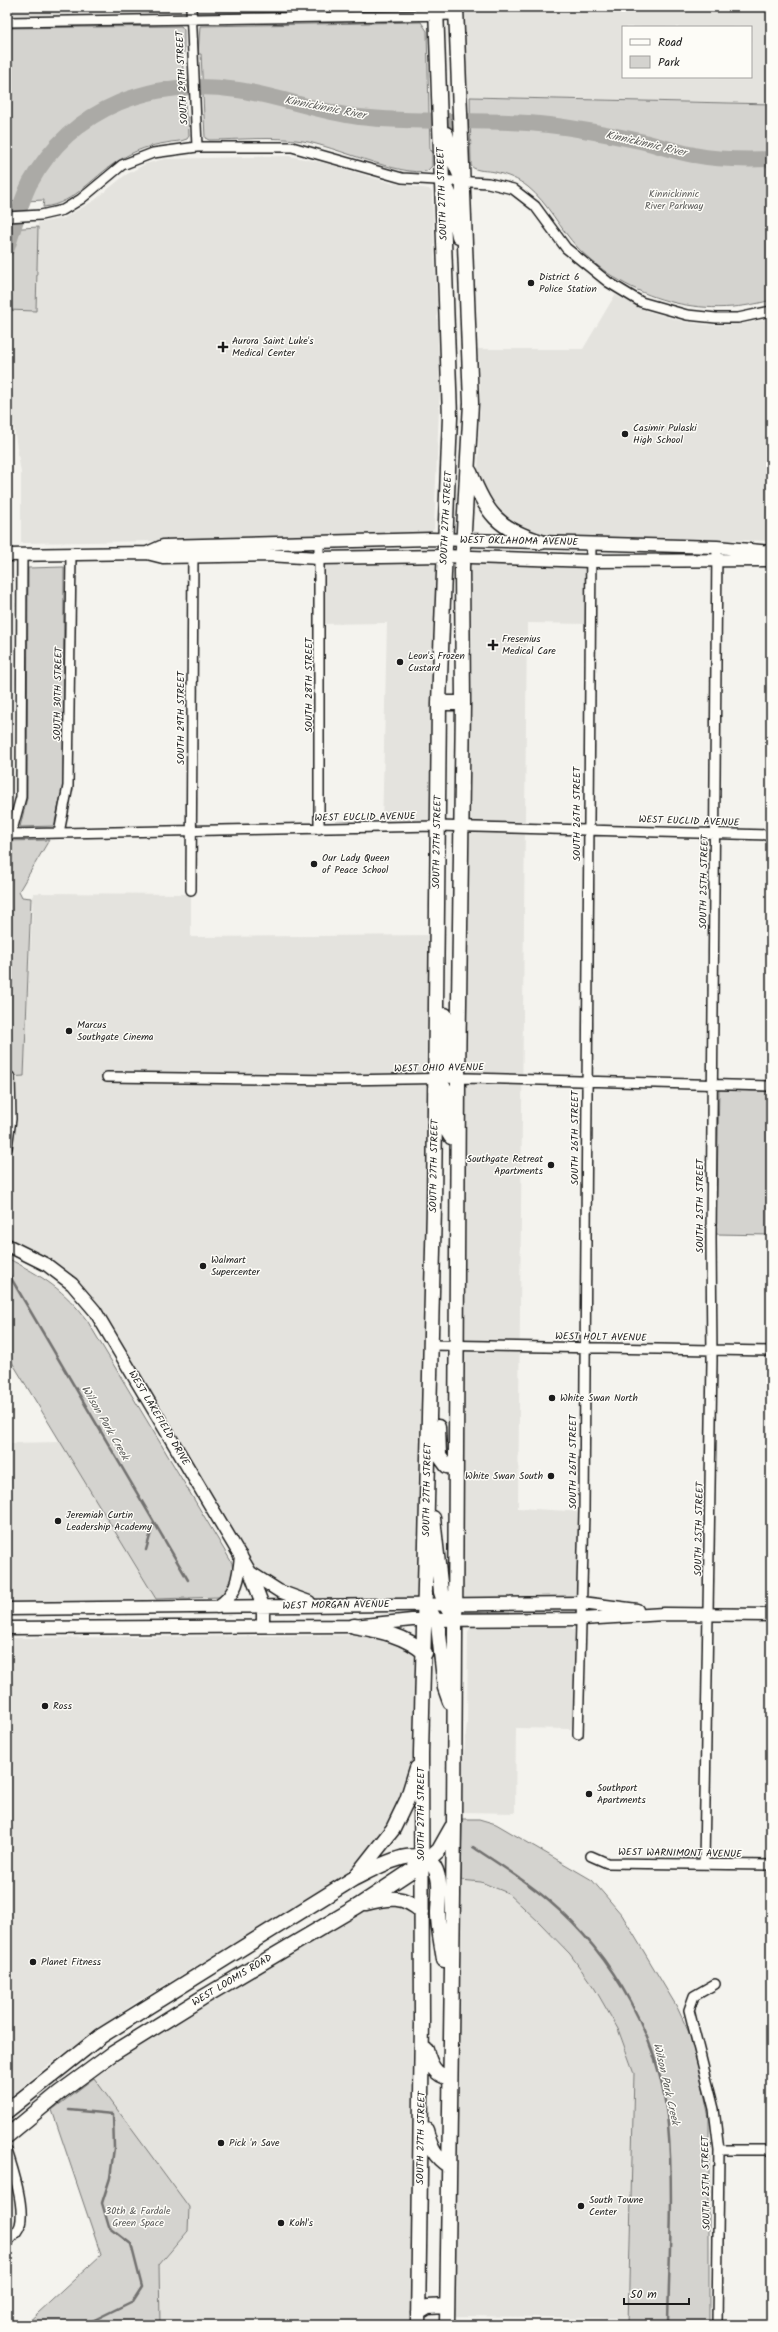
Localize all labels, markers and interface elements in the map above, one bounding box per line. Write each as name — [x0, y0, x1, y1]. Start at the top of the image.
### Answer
legend — [622, 26, 752, 78]
street label: SOUTH 29TH STREET — [171, 29, 192, 125]
text: Road — [658, 33, 683, 52]
text: Park — [658, 53, 680, 72]
water label: Kinnickinnic River — [283, 91, 369, 125]
water label: Kinnickinnic River — [604, 126, 690, 163]
street label: SOUTH 27TH STREET — [432, 145, 452, 241]
park label: Kinnickinnic River Parkway — [645, 186, 704, 214]
place label: District 6 Police Station — [539, 269, 597, 297]
marker: District 6 Police Station — [526, 278, 536, 288]
place label: Aurora Saint Luke's Medical Center — [232, 333, 314, 361]
marker: Aurora Saint Luke's Medical Center — [217, 341, 229, 353]
place label: Casimir Pulaski High School — [633, 420, 697, 448]
marker: Casimir Pulaski High School — [620, 429, 630, 439]
street label: SOUTH 27TH STREET — [436, 469, 457, 565]
street label: WEST OKLAHOMA AVENUE — [460, 532, 580, 550]
place label: Fresenius Medical Care — [502, 631, 556, 659]
street label: SOUTH 28TH STREET — [301, 636, 317, 732]
marker: Fresenius Medical Care — [487, 639, 499, 651]
street label: SOUTH 30TH STREET — [49, 645, 67, 741]
place label: Leon's Frozen Custard — [408, 648, 465, 676]
marker: Leon's Frozen Custard — [395, 657, 405, 667]
street label: SOUTH 29TH STREET — [173, 669, 189, 765]
street label: SOUTH 26TH STREET — [569, 765, 585, 861]
street label: SOUTH 27TH STREET — [428, 793, 446, 889]
street label: WEST EUCLID AVENUE — [314, 808, 417, 826]
street label: WEST EUCLID AVENUE — [638, 811, 741, 831]
street label: SOUTH 25TH STREET — [695, 833, 713, 929]
place label: Our Lady Queen of Peace School — [322, 850, 390, 878]
marker: Our Lady Queen of Peace School — [309, 859, 319, 869]
place label: Marcus Southgate Cinema — [77, 1017, 154, 1045]
marker: Marcus Southgate Cinema — [64, 1026, 74, 1036]
street label: WEST OHIO AVENUE — [394, 1059, 485, 1077]
street label: SOUTH 26TH STREET — [567, 1089, 583, 1185]
street label: SOUTH 27TH STREET — [425, 1117, 443, 1213]
place label: Southgate Retreat Apartments — [467, 1151, 544, 1179]
street label: SOUTH 25TH STREET — [692, 1157, 708, 1253]
marker: Southgate Retreat Apartments — [546, 1160, 556, 1170]
place label: Walmart Supercenter — [211, 1252, 260, 1280]
marker: Walmart Supercenter — [198, 1261, 208, 1271]
street label: WEST HOLT AVENUE — [555, 1328, 648, 1346]
street label: WEST LAKEFIELD DRIVE — [124, 1367, 194, 1470]
water label: Wilson Park Creek — [76, 1382, 135, 1465]
place label: White Swan North — [560, 1390, 638, 1406]
marker: White Swan North — [547, 1393, 557, 1403]
street label: SOUTH 26TH STREET — [565, 1413, 581, 1509]
street label: SOUTH 27TH STREET — [418, 1441, 436, 1537]
place label: White Swan South — [465, 1468, 543, 1484]
marker: White Swan South — [546, 1471, 556, 1481]
street label: SOUTH 25TH STREET — [690, 1480, 708, 1576]
place label: Jeremiah Curtin Leadership Academy — [66, 1507, 152, 1535]
marker: Jeremiah Curtin Leadership Academy — [53, 1516, 63, 1526]
street label: WEST MORGAN AVENUE — [282, 1596, 391, 1614]
place label: Ross — [53, 1698, 73, 1714]
marker: Ross — [40, 1701, 50, 1711]
street label: SOUTH 27TH STREET — [413, 1766, 429, 1861]
place label: Southport Apartments — [597, 1780, 646, 1808]
marker: Southport Apartments — [584, 1789, 594, 1799]
street label: WEST WARNIMONT AVENUE — [618, 1844, 743, 1862]
street label: WEST LOOMIS ROAD — [189, 1949, 276, 2010]
place label: Planet Fitness — [41, 1954, 102, 1970]
marker: Planet Fitness — [28, 1957, 38, 1967]
water label: Wilson Park Creek — [648, 2041, 685, 2128]
street label: SOUTH 27TH STREET — [412, 2089, 430, 2185]
street label: SOUTH 25TH STREET — [697, 2134, 715, 2230]
place label: Pick 'n Save — [229, 2135, 280, 2151]
marker: Pick 'n Save — [216, 2138, 226, 2148]
place label: South Towne Center — [589, 2192, 644, 2220]
marker: South Towne Center — [576, 2201, 586, 2211]
park label: 30th & Fardale Green Space — [106, 2203, 171, 2231]
place label: Kohl's — [289, 2215, 314, 2231]
marker: Kohl's — [276, 2218, 286, 2228]
scale bar — [624, 2280, 689, 2306]
text: 50 m — [630, 2285, 657, 2304]

